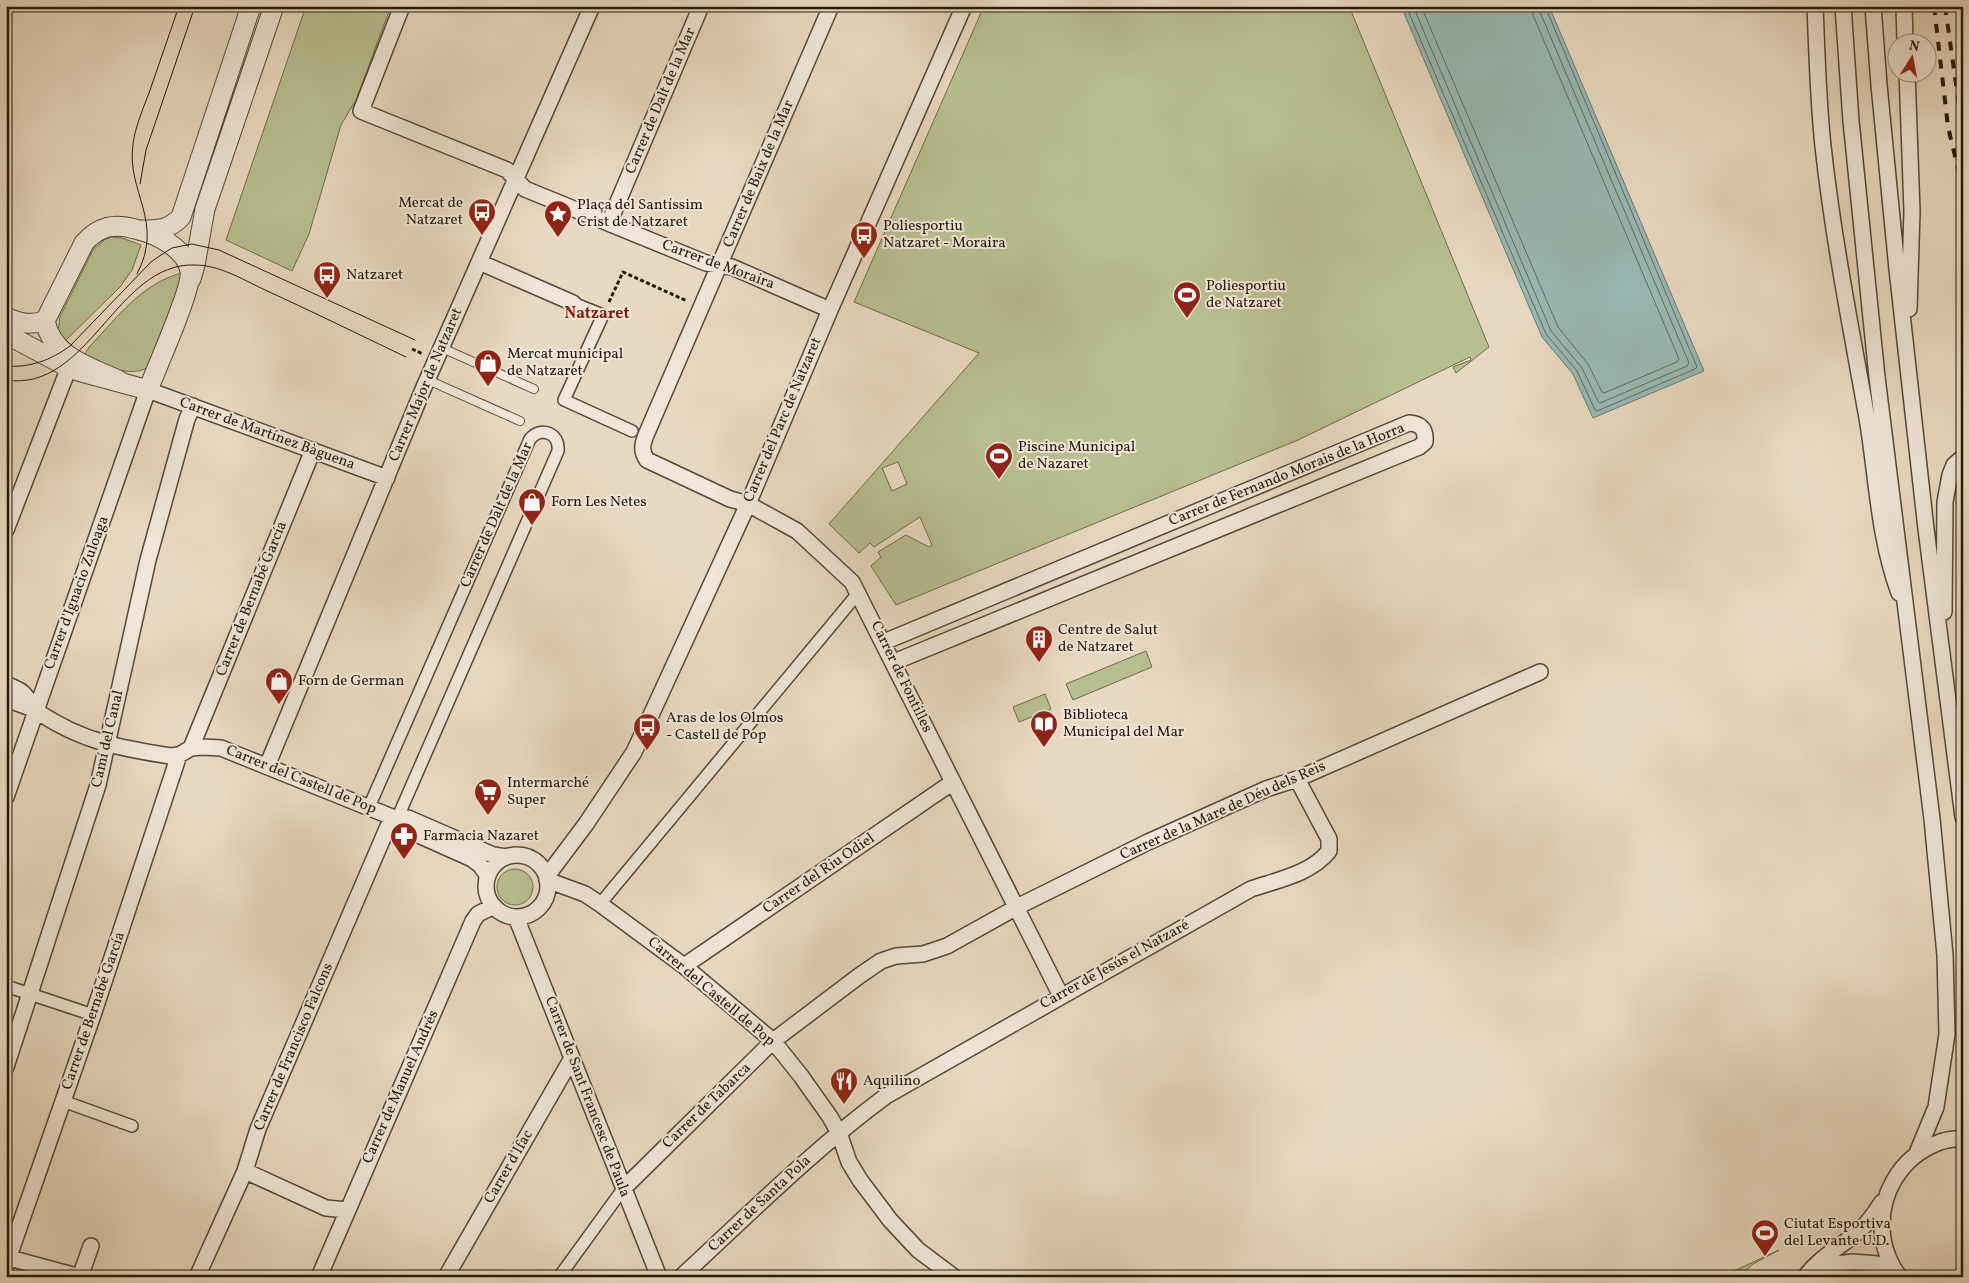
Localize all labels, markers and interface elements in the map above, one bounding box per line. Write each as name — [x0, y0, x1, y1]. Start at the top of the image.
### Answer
street label: Carrer de Dalt de la Mar — [621, 25, 701, 177]
north arrow — [1886, 32, 1936, 82]
text: N — [1907, 36, 1921, 57]
street label: Carrer de Baix de la Mar — [718, 97, 800, 251]
place label: Mercat de Natzaret — [398, 193, 463, 231]
place label: Plaça del Santíssim Crist de Natzaret — [577, 195, 703, 233]
bus stop icon: Mercat de Natzaret — [467, 197, 497, 236]
place icon: Plaça del Santíssim Crist de Natzaret — [543, 199, 573, 238]
place label: Poliesportiu Natzaret - Moraira — [883, 216, 1006, 254]
bus stop icon: Poliesportiu Natzaret - Moraira — [849, 220, 879, 259]
street label: Carrer de Moraira — [659, 235, 777, 295]
bus stop icon: Natzaret — [312, 260, 342, 299]
place label: Natzaret — [346, 265, 403, 286]
place label: Poliesportiu de Natzaret — [1206, 276, 1286, 314]
sports icon: Poliesportiu de Natzaret — [1172, 280, 1202, 319]
district label: Natzaret — [565, 303, 629, 325]
street label: Carrer Major de Natzaret — [384, 305, 468, 465]
street label: Carrer del Parc de Natzaret — [739, 334, 827, 506]
place label: Mercat municipal de Natzaret — [507, 344, 623, 382]
shop icon: Mercat municipal de Natzaret — [473, 348, 503, 387]
street label: Carrer de Martínez Bàguena — [176, 392, 358, 476]
street label: Carrer de Fernando Morais de la Horra — [1166, 418, 1408, 532]
place label: Piscine Municipal de Nazaret — [1018, 437, 1135, 475]
street label: Carrer de Dalt de la Mar — [455, 439, 539, 591]
sports icon: Piscine Municipal de Nazaret — [984, 441, 1014, 480]
shop icon: Forn Les Netes — [517, 487, 547, 526]
place label: Forn Les Netes — [551, 492, 647, 513]
street label: Carrer d'Ignacio Zuloaga — [39, 513, 115, 673]
street label: Carrer de Bernabé García — [211, 518, 293, 680]
street label: Carrer de Fontilles — [865, 618, 937, 736]
place label: Centre de Salut de Natzaret — [1058, 620, 1158, 658]
building icon: Centre de Salut de Natzaret — [1024, 624, 1054, 663]
shop icon: Forn de German — [264, 666, 294, 705]
place label: Forn de German — [298, 671, 405, 692]
street label: Camí del Canal — [87, 688, 129, 790]
place label: Biblioteca Municipal del Mar — [1063, 705, 1184, 743]
place label: Aras de los Olmos - Castell de Pop — [666, 708, 783, 746]
library icon: Biblioteca Municipal del Mar — [1029, 709, 1059, 748]
bus stop icon: Aras de los Olmos - Castell de Pop — [632, 712, 662, 751]
street label: Carrer del Castell de Pop — [223, 740, 379, 820]
street label: Carrer de la Mare de Déu dels Reis — [1117, 756, 1329, 866]
place label: Intermarché Super — [507, 773, 589, 811]
supermarket icon: Intermarché Super — [473, 777, 503, 816]
pharmacy icon: Farmacia Nazaret — [389, 821, 419, 860]
place label: Farmacia Nazaret — [423, 826, 539, 847]
street label: Carrer del Riu Odiel — [759, 829, 879, 919]
street label: Carrer de Jesús el Natzaré — [1037, 915, 1193, 1015]
street label: Carrer de Bernabé García — [57, 929, 131, 1093]
street label: Carrer del Castell de Pop — [643, 932, 779, 1052]
street label: Carrer de Francisco Falcons — [249, 960, 339, 1134]
street label: Carrer de Sant Francesc de Paula — [539, 994, 635, 1200]
street label: Carrer de Manuel Andrés — [358, 1007, 444, 1167]
street label: Carrer de Tabarca — [658, 1058, 756, 1154]
restaurant icon: Aquilino — [829, 1066, 859, 1105]
place label: Aquilino — [863, 1071, 920, 1092]
street label: Carrer d'Ifac — [479, 1126, 539, 1208]
street label: Carrer de Santa Pola — [704, 1151, 816, 1257]
place label: Ciutat Esportiva del Levante U.D. — [1784, 1214, 1891, 1252]
sports icon: Ciutat Esportiva del Levante U.D. — [1750, 1218, 1780, 1257]

